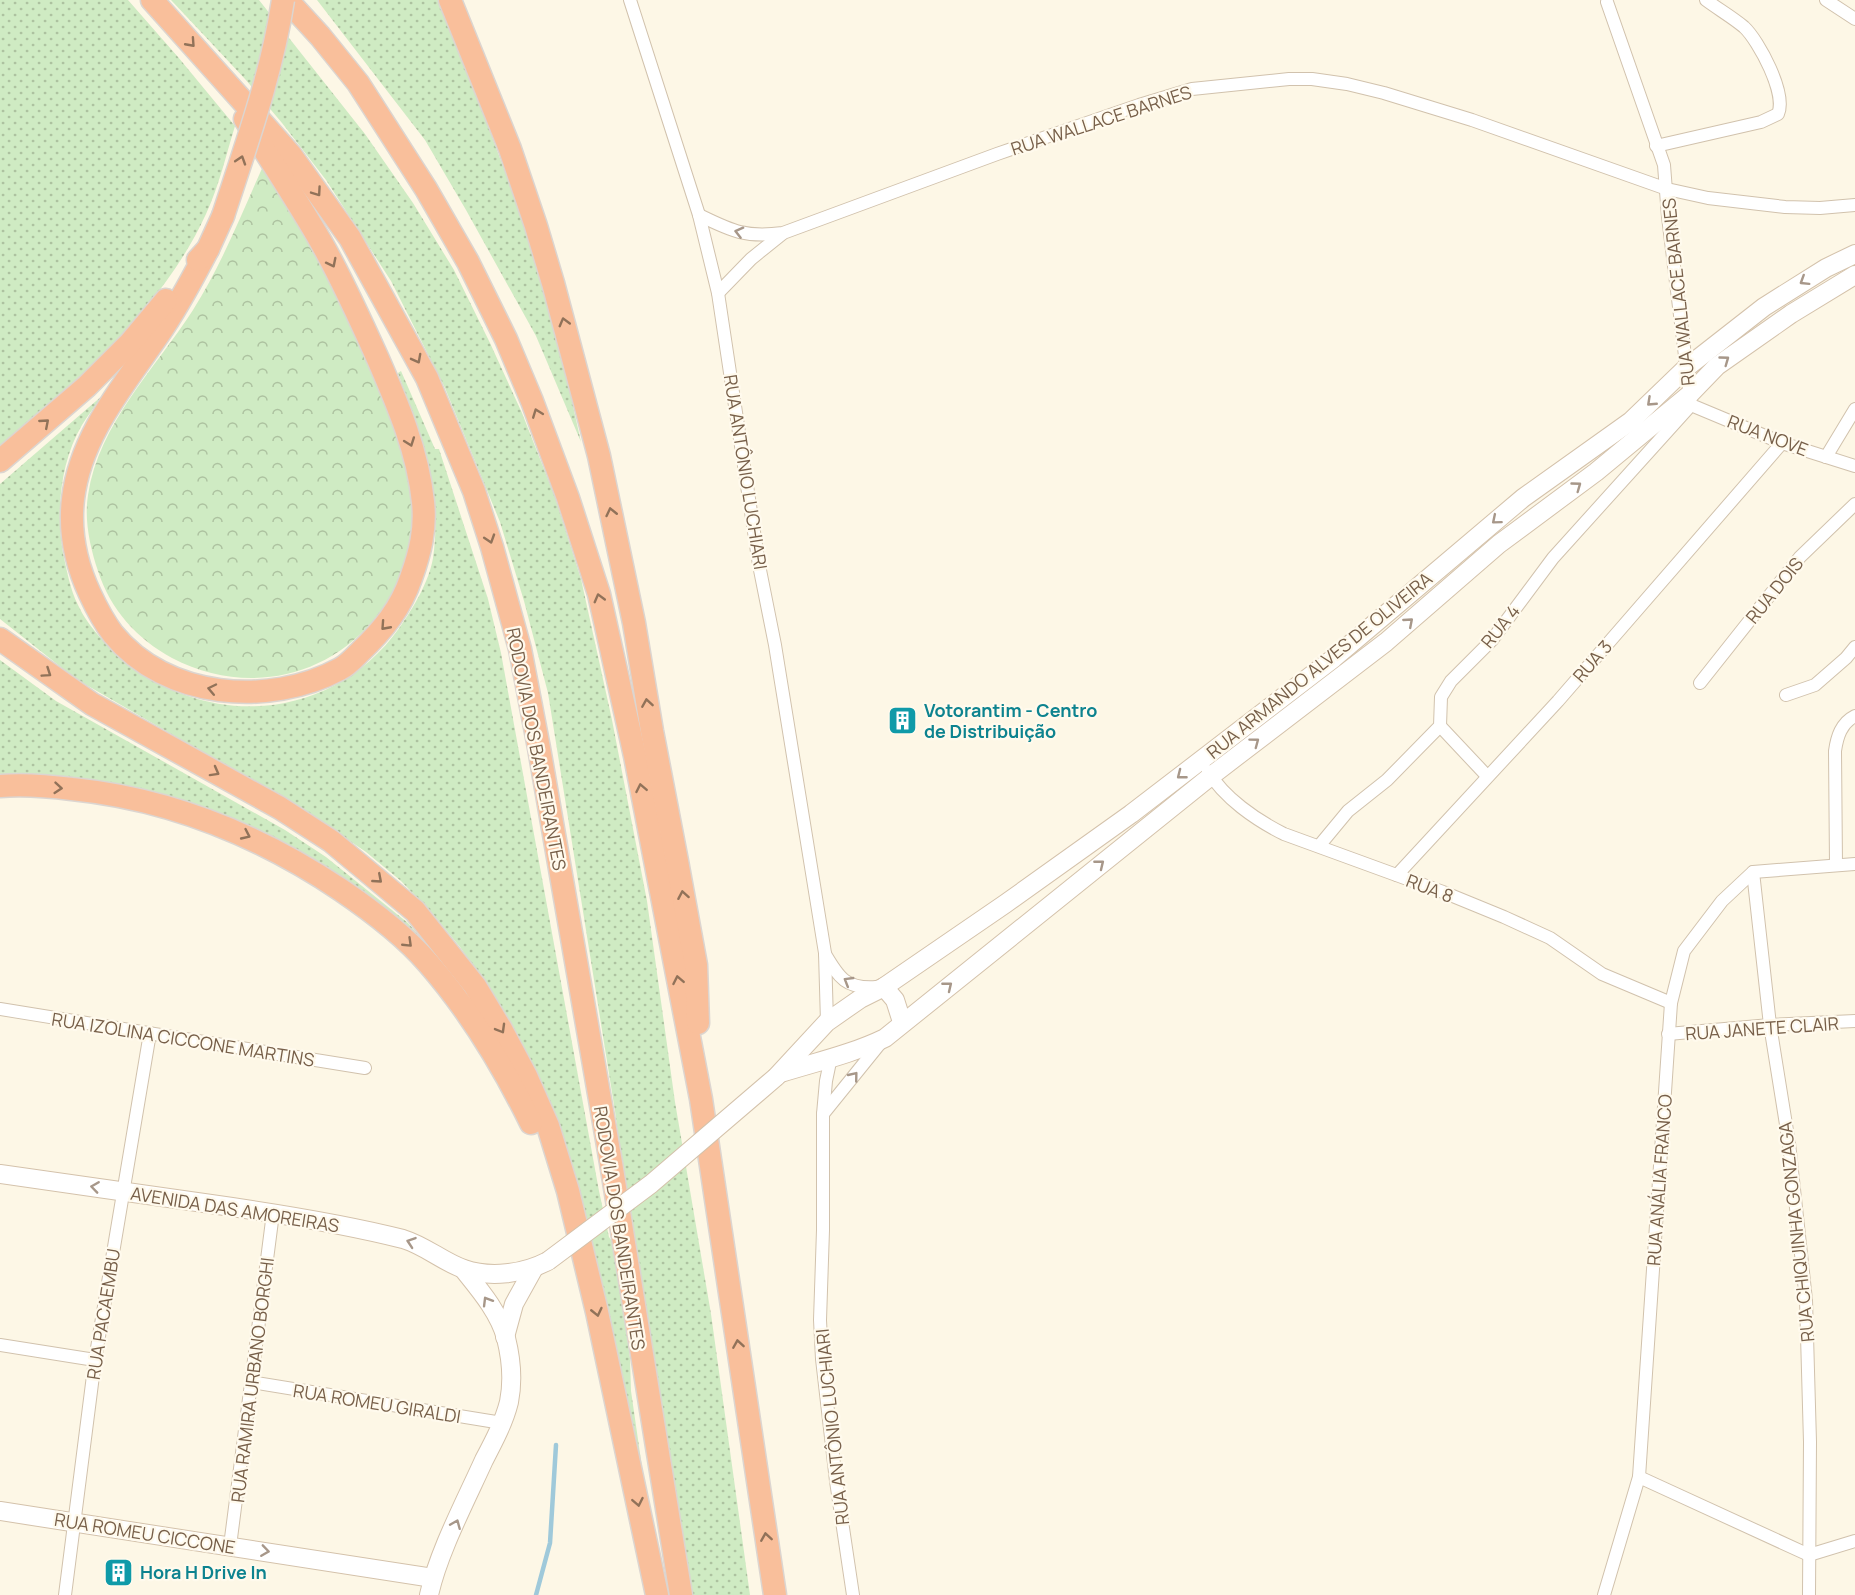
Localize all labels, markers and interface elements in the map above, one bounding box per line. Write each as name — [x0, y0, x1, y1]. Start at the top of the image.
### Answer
one-way arrow — [184, 36, 195, 47]
street label: RUA WALLACE BARNES — [1008, 79, 1194, 161]
one-way arrow — [234, 155, 246, 166]
one-way arrow — [310, 185, 321, 196]
street label: RUA WALLACE BARNES — [1656, 197, 1700, 387]
one-way arrow — [734, 226, 744, 239]
one-way arrow — [325, 257, 336, 268]
one-way arrow — [1800, 274, 1810, 286]
one-way arrow — [559, 318, 571, 328]
one-way arrow — [410, 353, 421, 363]
one-way arrow — [1719, 356, 1730, 367]
street label: RUA ANTÔNIO LUCHIARI — [719, 373, 773, 571]
one-way arrow — [1647, 395, 1657, 406]
one-way arrow — [532, 408, 544, 419]
street label: RUA NOVE — [1724, 409, 1812, 461]
one-way arrow — [38, 420, 49, 431]
one-way arrow — [403, 436, 416, 446]
one-way arrow — [1570, 482, 1581, 493]
one-way arrow — [606, 507, 619, 517]
one-way arrow — [1492, 513, 1503, 524]
one-way arrow — [483, 534, 495, 544]
street label: RUA DOIS — [1740, 552, 1808, 628]
street label: RUA ARMANDO ALVES DE OLIVEIRA — [1201, 566, 1437, 764]
one-way arrow — [594, 593, 607, 603]
street label: RUA 4 — [1475, 599, 1525, 653]
one-way arrow — [1402, 618, 1413, 629]
one-way arrow — [381, 619, 392, 630]
street label: RODOVIA DOS BANDEIRANTES — [502, 626, 572, 872]
street label: RUA 3 — [1567, 635, 1617, 687]
one-way arrow — [41, 666, 51, 678]
one-way arrow — [207, 683, 217, 696]
one-way arrow — [642, 698, 654, 708]
place label: Votorantim - Centro de Distribuição — [924, 698, 1097, 743]
building icon: Votorantim - Centro de Distribuição — [887, 704, 919, 736]
one-way arrow — [1249, 738, 1260, 749]
one-way arrow — [209, 764, 220, 776]
one-way arrow — [1177, 767, 1188, 778]
one-way arrow — [54, 781, 63, 794]
one-way arrow — [635, 784, 648, 794]
one-way arrow — [240, 828, 251, 840]
one-way arrow — [1093, 861, 1104, 872]
street label: RUA 8 — [1403, 868, 1457, 908]
one-way arrow — [371, 872, 382, 883]
one-way arrow — [678, 890, 690, 899]
one-way arrow — [400, 935, 411, 946]
one-way arrow — [672, 975, 685, 985]
one-way arrow — [844, 977, 854, 989]
one-way arrow — [941, 982, 952, 993]
street label: RUA IZOLINA CICCONE MARTINS — [50, 1006, 316, 1072]
street label: RUA JANETE CLAIR — [1684, 1011, 1840, 1045]
one-way arrow — [493, 1023, 505, 1033]
one-way arrow — [846, 1072, 857, 1083]
street label: RUA ANÁLIA FRANCO — [1641, 1093, 1677, 1267]
street label: RODOVIA DOS BANDEIRANTES — [589, 1104, 651, 1352]
street label: RUA CHIQUINHA GONZAGA — [1772, 1120, 1819, 1343]
street label: AVENIDA DAS AMOREIRAS — [129, 1181, 341, 1237]
one-way arrow — [90, 1182, 100, 1194]
one-way arrow — [406, 1237, 417, 1250]
street label: RUA PACAEMBU — [81, 1247, 125, 1381]
street label: RUA RAMIRA URBANO BORGHI — [225, 1256, 279, 1504]
one-way arrow — [482, 1297, 494, 1307]
one-way arrow — [590, 1307, 603, 1317]
street label: RUA ANTÔNIO LUCHIARI — [810, 1328, 854, 1526]
one-way arrow — [732, 1340, 744, 1349]
street label: RUA ROMEU GIRALDI — [291, 1378, 463, 1428]
one-way arrow — [631, 1497, 644, 1507]
street label: RUA ROMEU CICCONE — [53, 1507, 237, 1559]
one-way arrow — [449, 1519, 461, 1530]
one-way arrow — [761, 1533, 773, 1542]
one-way arrow — [261, 1545, 270, 1557]
building icon: Hora H Drive In — [103, 1556, 135, 1588]
place label: Hora H Drive In — [140, 1560, 267, 1584]

